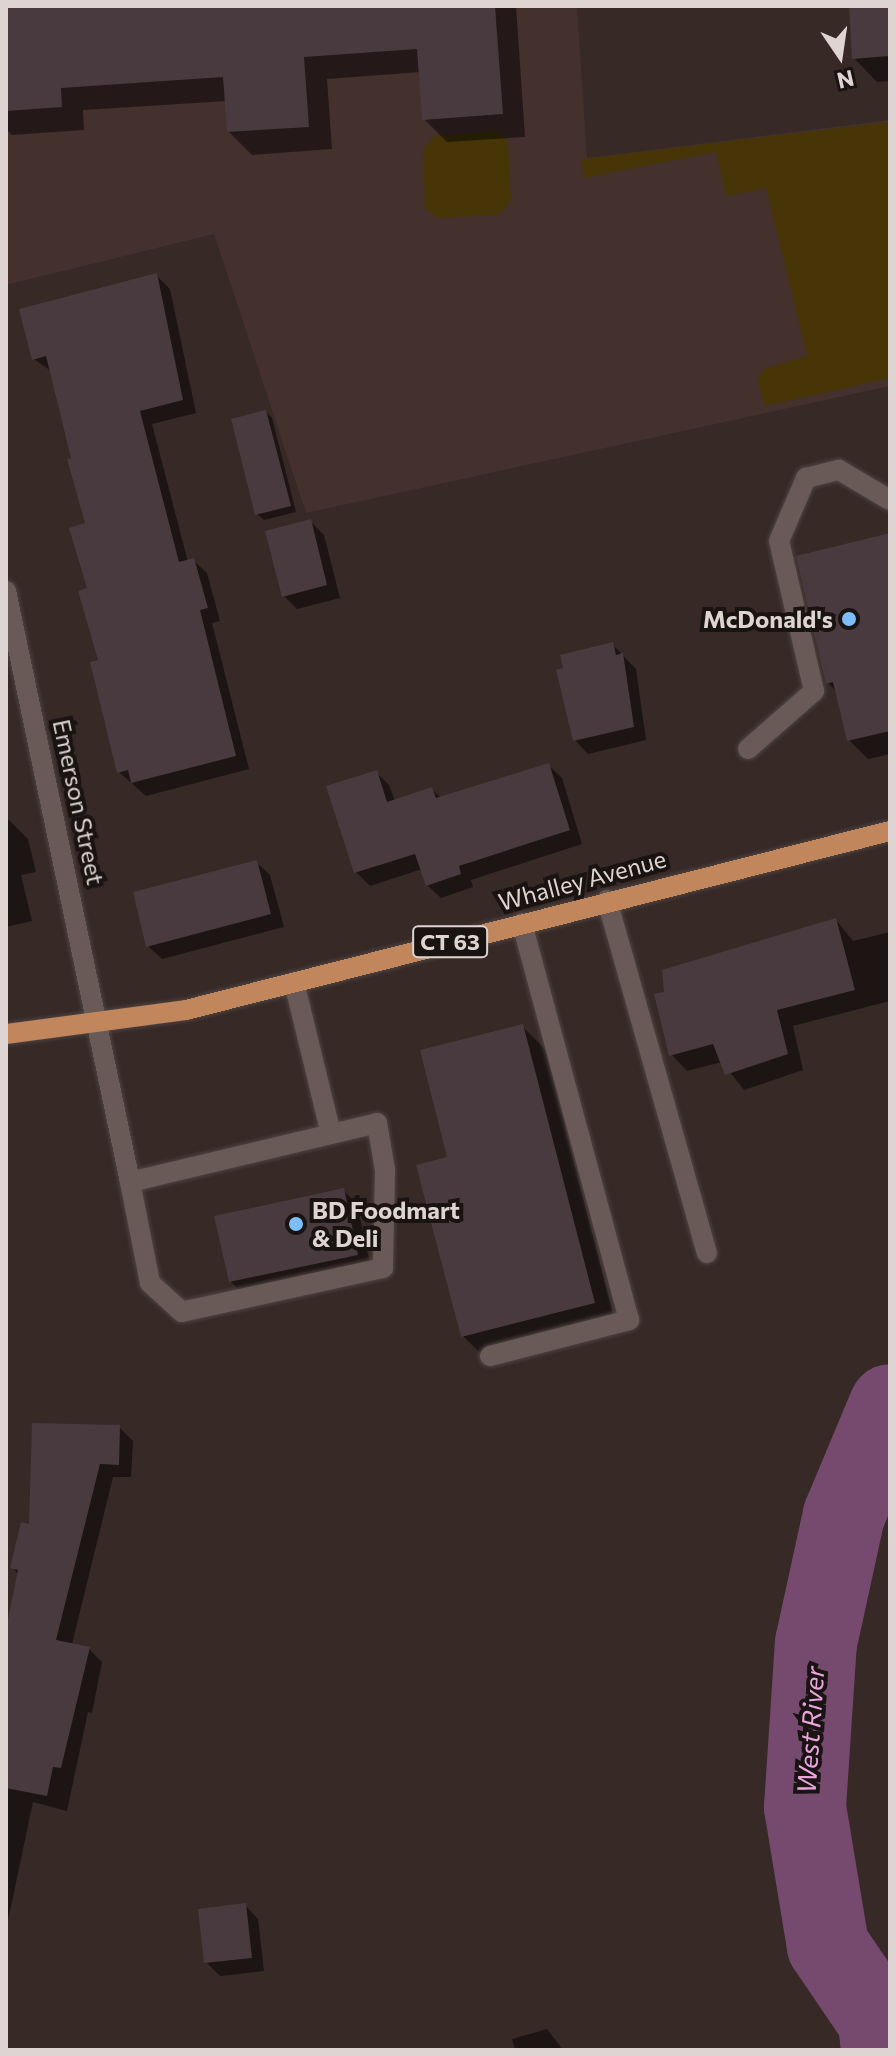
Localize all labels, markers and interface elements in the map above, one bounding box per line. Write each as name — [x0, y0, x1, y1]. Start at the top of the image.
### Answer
north arrow — [800, 16, 880, 96]
text: N — [834, 65, 857, 95]
place label: McDonald's — [703, 605, 833, 633]
marker: McDonald's — [840, 610, 858, 628]
street label: Emerson Street — [47, 717, 111, 887]
street label: Whalley Avenue — [495, 844, 669, 916]
road number: CT 63 — [412, 924, 488, 960]
place label: BD Foodmart & Deli — [312, 1196, 460, 1252]
marker: BD Foodmart & Deli — [287, 1215, 305, 1233]
water label: West River — [790, 1665, 830, 1795]

